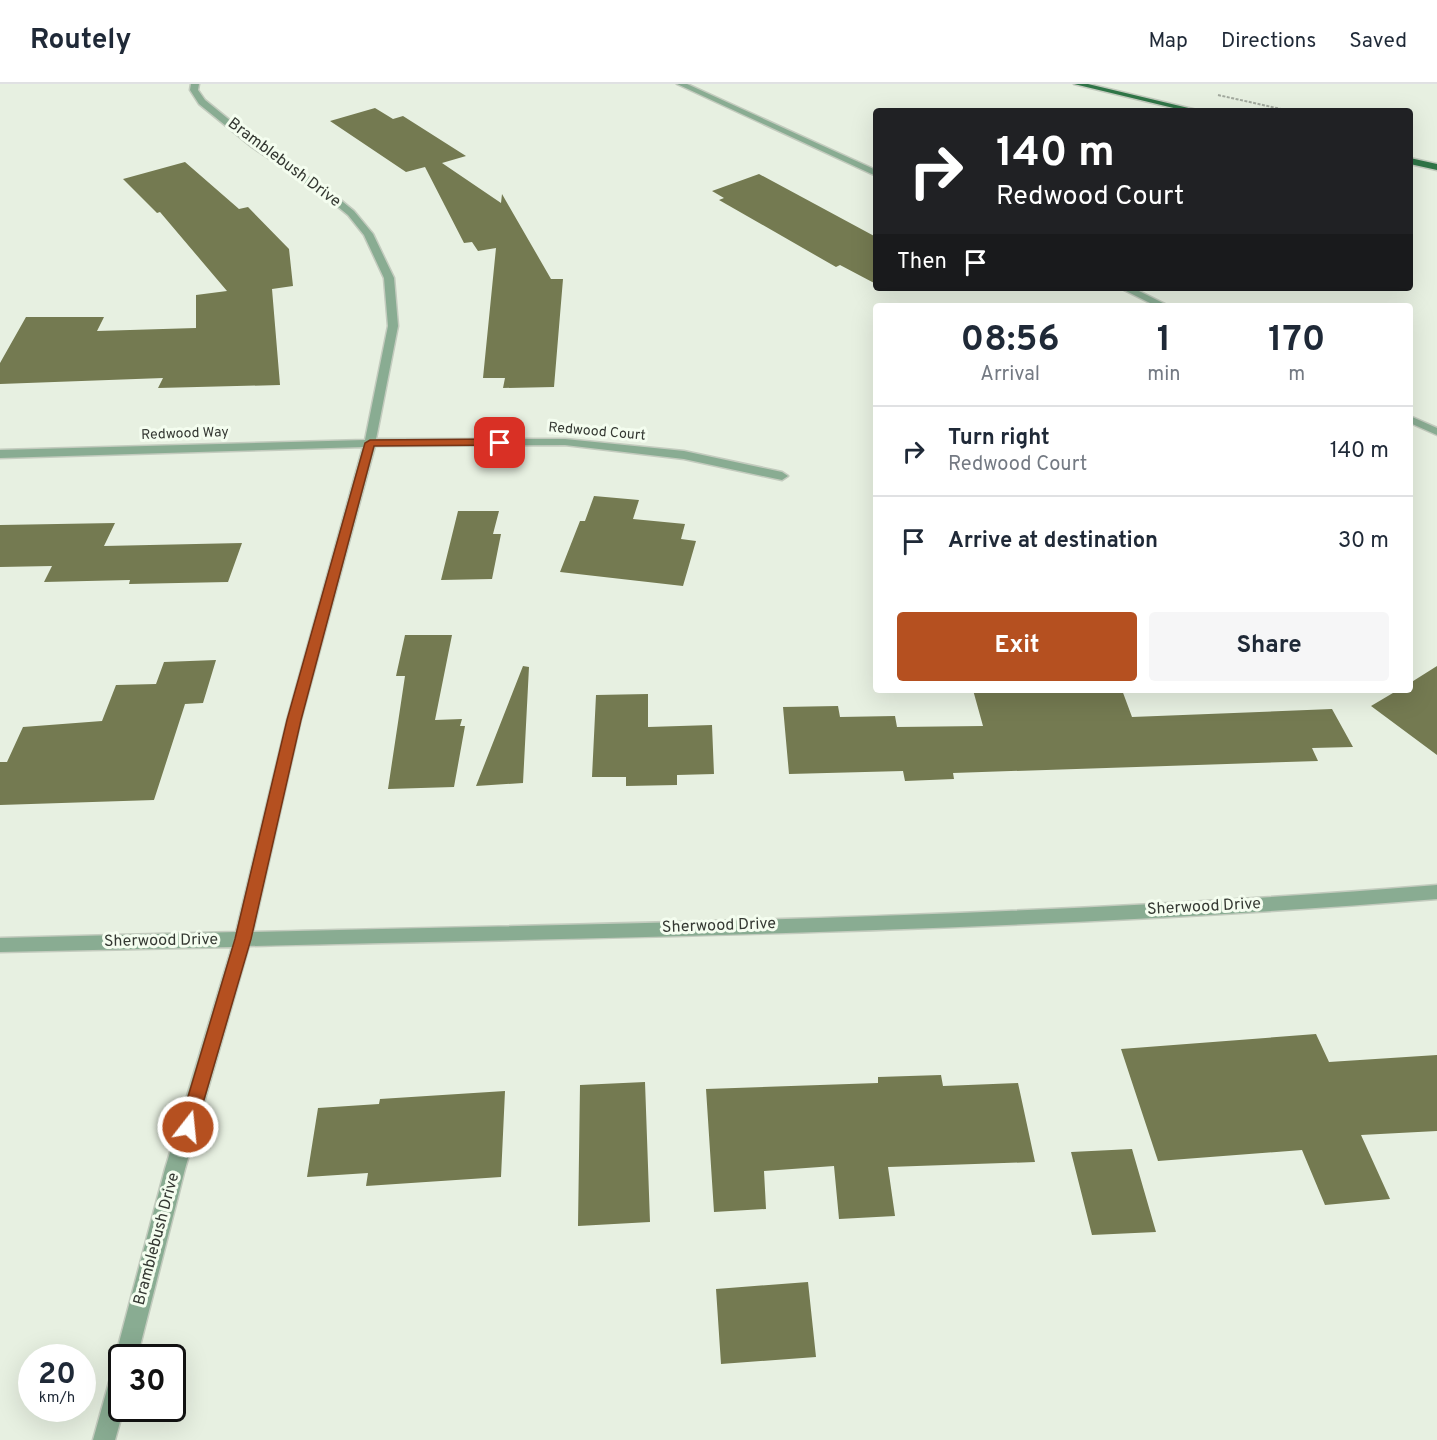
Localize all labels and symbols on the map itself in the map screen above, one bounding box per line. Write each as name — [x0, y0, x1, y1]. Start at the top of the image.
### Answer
street label: Bramblebush Drive — [223, 114, 345, 212]
pin — [474, 417, 525, 468]
street label: Redwood Court — [548, 419, 646, 445]
street label: Redwood Way — [141, 424, 229, 444]
street label: Sherwood Drive — [1146, 894, 1262, 920]
street label: Sherwood Drive — [662, 914, 776, 938]
street label: Sherwood Drive — [104, 930, 218, 952]
position arrow — [156, 1095, 220, 1159]
street label: Bramblebush Drive — [130, 1170, 184, 1308]
speed limit sign: 30 — [108, 1344, 186, 1422]

